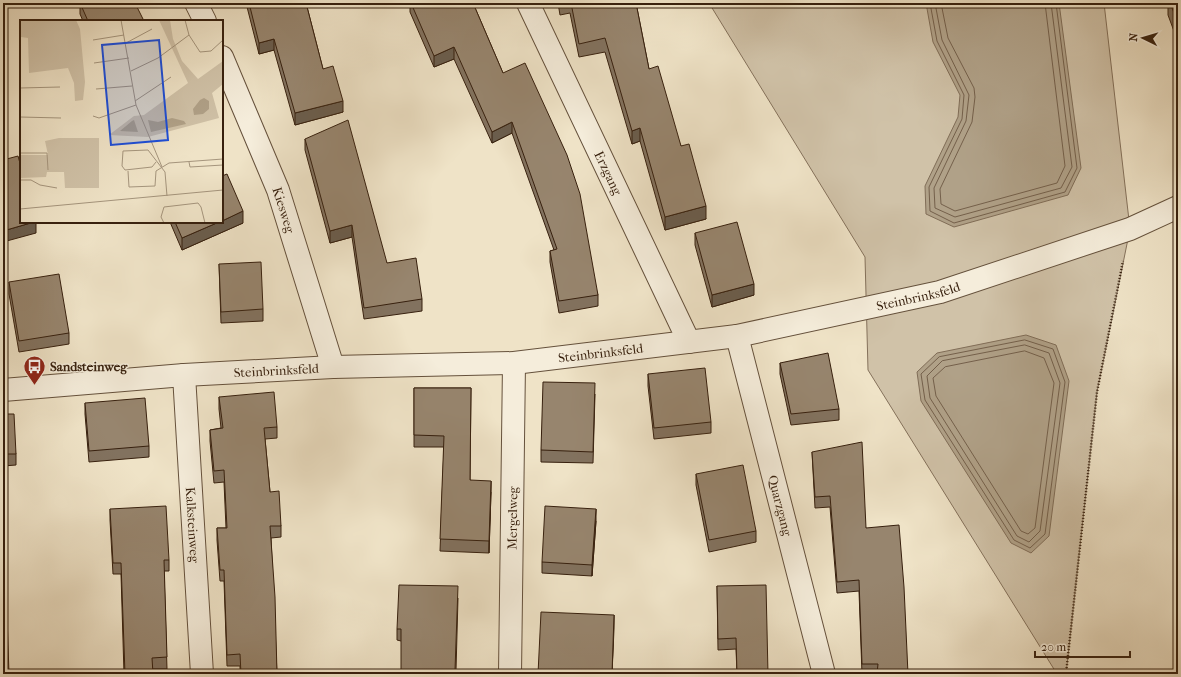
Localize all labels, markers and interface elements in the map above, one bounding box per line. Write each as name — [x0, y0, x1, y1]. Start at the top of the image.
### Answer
north arrow — [1123, 18, 1163, 58]
inset map — [20, 20, 223, 223]
text: N — [1127, 32, 1140, 42]
street label: Erzgang — [592, 149, 626, 198]
street label: Kiesweg — [270, 185, 299, 236]
street label: Steinbrinksfeld — [875, 278, 963, 313]
street label: Steinbrinksfeld — [557, 340, 645, 365]
bus stop icon: Sandsteinweg — [22, 353, 48, 386]
place label: Sandsteinweg — [50, 359, 128, 375]
street label: Steinbrinksfeld — [233, 360, 320, 380]
street label: Quarzgang — [766, 473, 796, 538]
street label: Mergelweg — [504, 485, 520, 550]
street label: Kalksteinweg — [183, 486, 203, 564]
scale bar — [1035, 633, 1130, 659]
text: 20 m — [1041, 640, 1066, 654]

